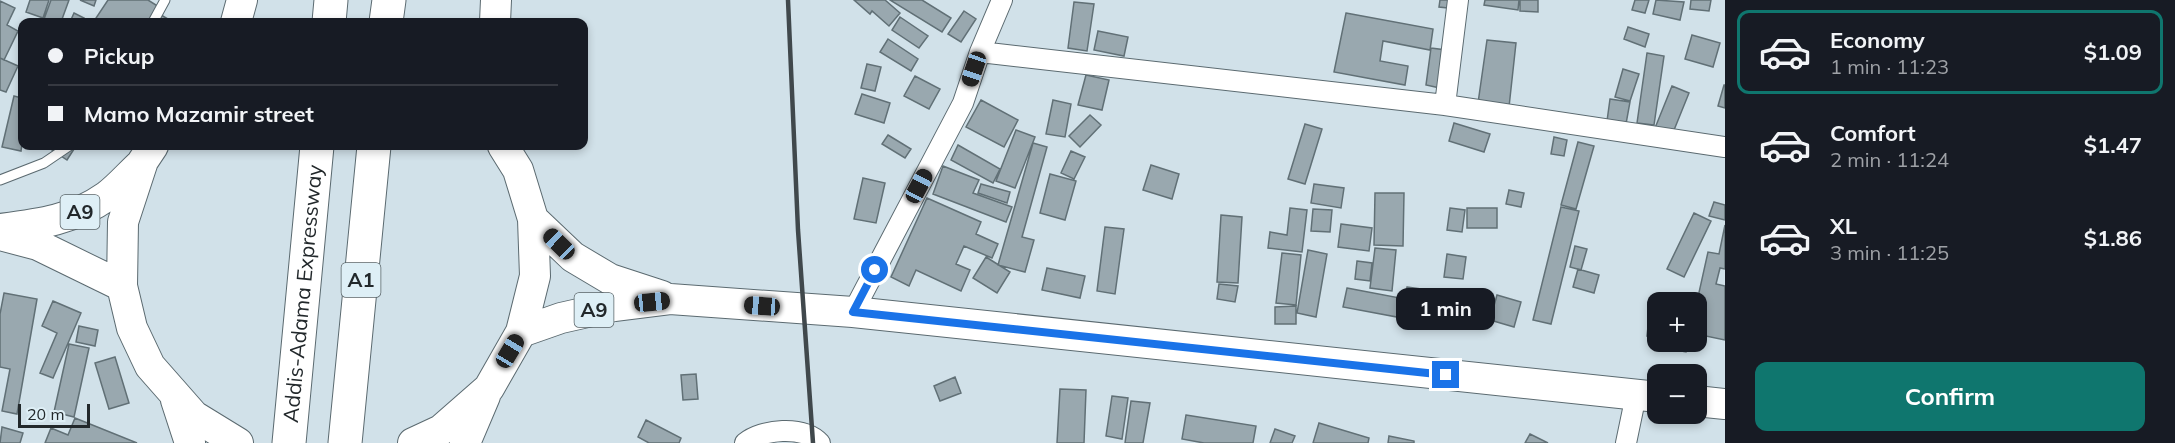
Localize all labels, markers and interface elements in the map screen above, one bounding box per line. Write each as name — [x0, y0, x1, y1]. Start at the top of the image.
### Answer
icon: car — [1758, 25, 1812, 79]
text: Economy — [1830, 26, 1925, 54]
text: $1.09 — [2084, 38, 2142, 66]
text: Pickup — [84, 42, 154, 70]
car — [960, 49, 988, 89]
text: 1 min · 11:23 — [1830, 54, 1949, 79]
text: Mamo Mazamir street — [84, 100, 314, 128]
icon: car — [1758, 118, 1812, 172]
text: Comfort — [1830, 119, 1916, 147]
text: $1.47 — [2084, 131, 2142, 159]
text: 2 min · 11:24 — [1830, 147, 1949, 172]
street label: Addis-Adama Expressway — [277, 163, 327, 424]
car — [903, 166, 935, 206]
road number: A9 — [60, 195, 100, 229]
icon: car — [1758, 211, 1812, 265]
text: XL — [1830, 212, 1857, 240]
text: $1.86 — [2084, 224, 2142, 252]
car — [540, 225, 578, 263]
text: 3 min · 11:25 — [1830, 240, 1949, 265]
route start — [861, 256, 888, 283]
road number: A1 — [342, 263, 380, 297]
callout: 1 min — [1396, 288, 1496, 330]
car — [633, 291, 671, 313]
map controls — [1647, 292, 1707, 424]
button: + — [1647, 292, 1707, 352]
road number: A9 — [574, 293, 614, 327]
car — [743, 296, 781, 316]
text: 1 min — [1419, 296, 1472, 321]
car — [493, 331, 527, 371]
route end — [1432, 361, 1459, 388]
button: Confirm — [1755, 362, 2145, 431]
button: − — [1647, 364, 1707, 424]
scale bar — [18, 401, 90, 428]
text: 20 m — [27, 404, 64, 424]

